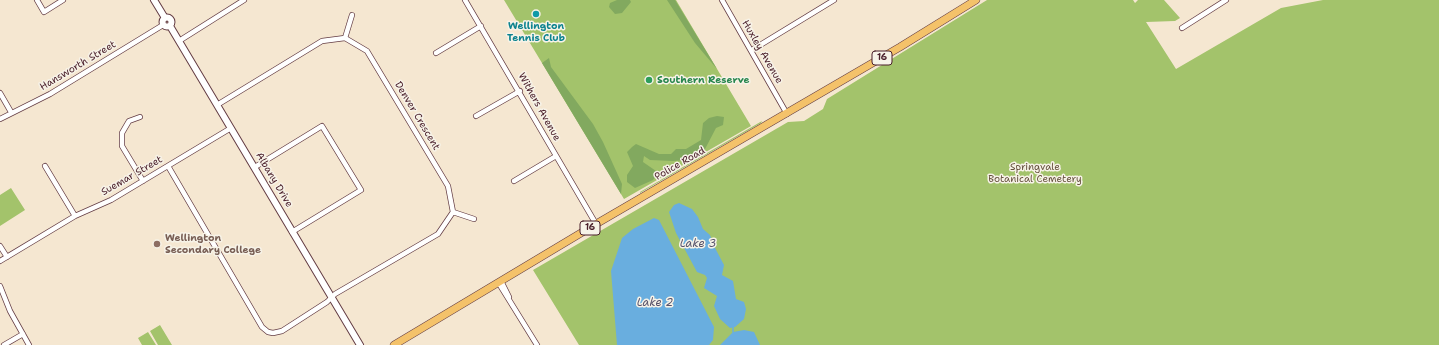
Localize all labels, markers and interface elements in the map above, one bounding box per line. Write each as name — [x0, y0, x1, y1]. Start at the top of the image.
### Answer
marker: Wellington Tennis Club — [531, 9, 541, 19]
street label: Huxley Avenue — [739, 18, 785, 86]
place label: Wellington Tennis Club — [507, 20, 565, 44]
street label: Hansworth Street — [38, 39, 118, 93]
road number: 16 — [872, 51, 892, 65]
street label: Withers Avenue — [515, 71, 563, 143]
place label: Southern Reserve — [657, 74, 750, 86]
marker: Southern Reserve — [644, 75, 654, 85]
street label: Denver Crescent — [392, 80, 442, 152]
street label: Police Road — [653, 145, 707, 183]
street label: Albany Drive — [253, 150, 295, 210]
street label: Suemar Street — [99, 154, 165, 198]
park label: Springvale Botanical Cemetery — [988, 161, 1082, 184]
road number: 16 — [580, 221, 600, 235]
place label: Wellington Secondary College — [165, 232, 261, 256]
water label: Lake 3 — [680, 237, 716, 251]
marker: Wellington Secondary College — [152, 239, 162, 249]
water label: Lake 2 — [637, 296, 673, 310]

